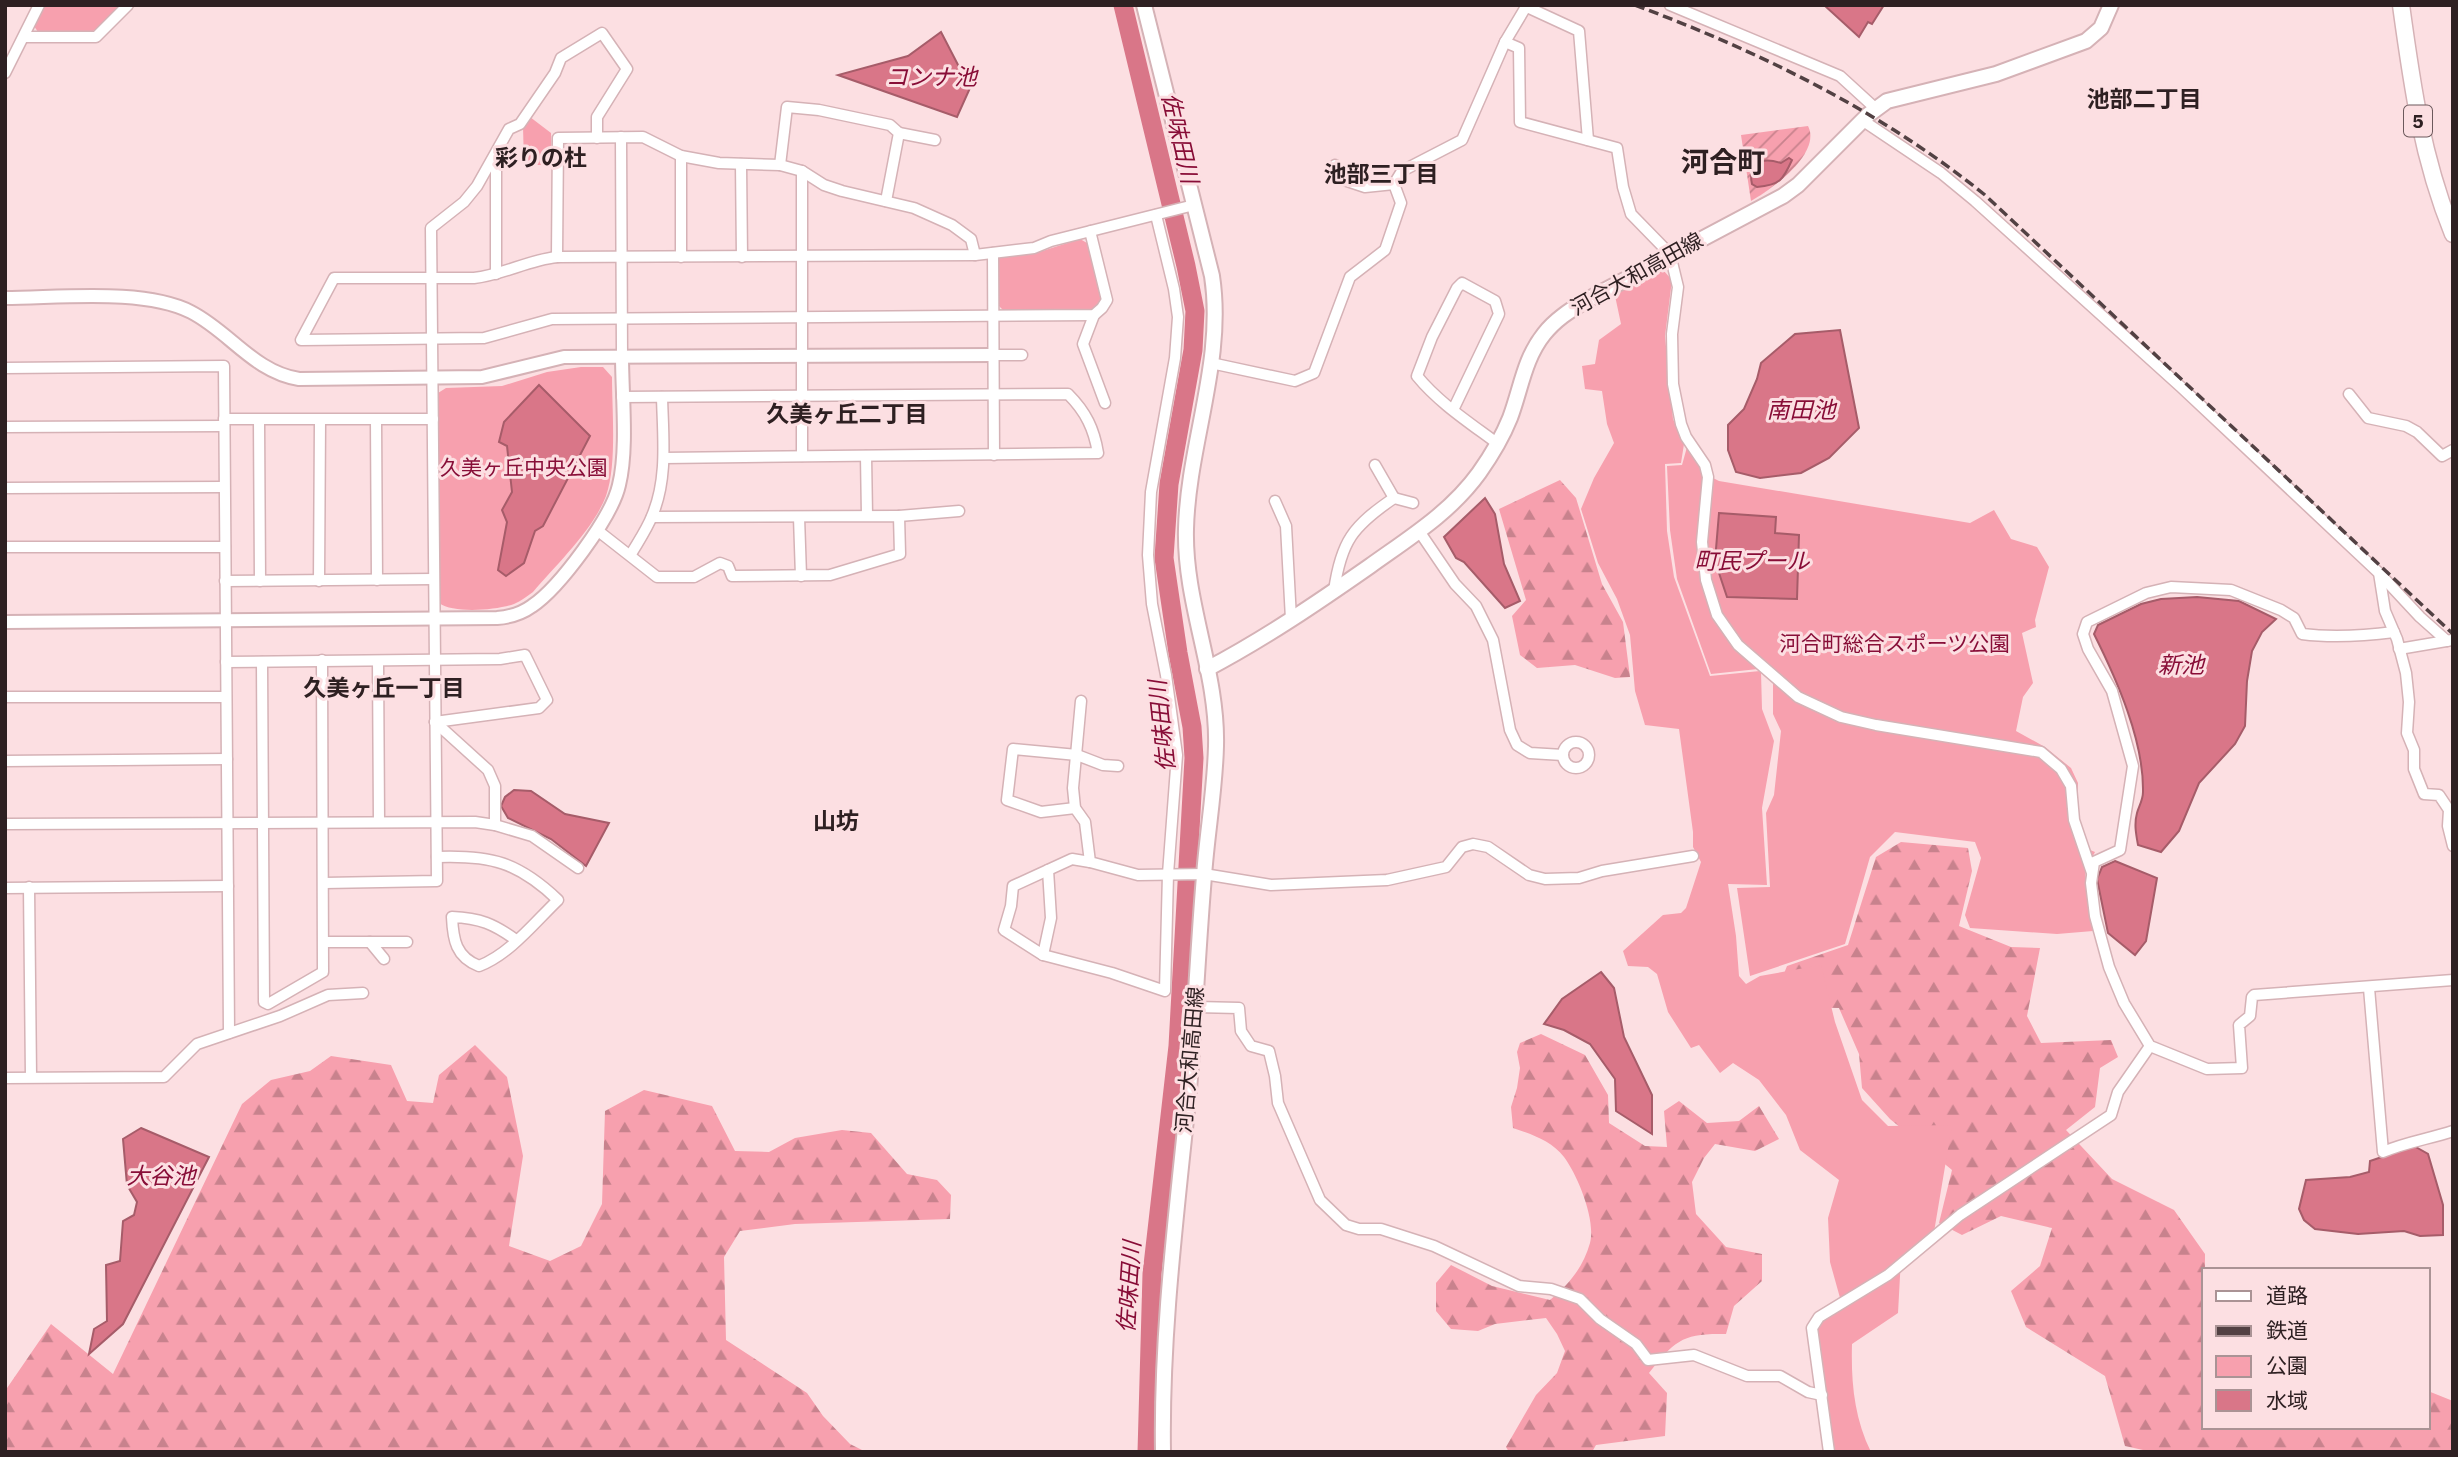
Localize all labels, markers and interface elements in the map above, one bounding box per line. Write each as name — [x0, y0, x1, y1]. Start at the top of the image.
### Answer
water label: コンナ池 — [885, 61, 979, 91]
district label: 池部二丁目 — [2087, 83, 2202, 113]
water label: 佐味田川 — [1156, 90, 1207, 189]
road number: 5 — [2404, 105, 2432, 136]
district label: 彩りの杜 — [495, 142, 587, 172]
district label: 河合町 — [1681, 143, 1765, 180]
district label: 池部三丁目 — [1324, 158, 1439, 188]
street label: 河合大和高田線 — [1565, 225, 1708, 321]
water label: 南田池 — [1767, 394, 1838, 424]
district label: 久美ヶ丘二丁目 — [767, 398, 928, 428]
park label: 久美ヶ丘中央公園 — [440, 453, 608, 481]
water label: 町民プール — [1695, 545, 1811, 575]
park label: 河合町総合スポーツ公園 — [1780, 629, 2010, 657]
water label: 新池 — [2158, 649, 2206, 679]
district label: 久美ヶ丘一丁目 — [304, 672, 465, 702]
water label: 佐味田川 — [1141, 676, 1181, 773]
district label: 山坊 — [813, 805, 859, 835]
street label: 河合大和高田線 — [1169, 985, 1209, 1134]
water label: 大谷池 — [127, 1160, 198, 1190]
water label: 佐味田川 — [1110, 1237, 1146, 1334]
legend — [2202, 1268, 2430, 1429]
text: 道路 — [2266, 1281, 2308, 1309]
text: 鉄道 — [2266, 1316, 2308, 1344]
text: 公園 — [2266, 1351, 2308, 1379]
text: 水域 — [2266, 1386, 2308, 1414]

